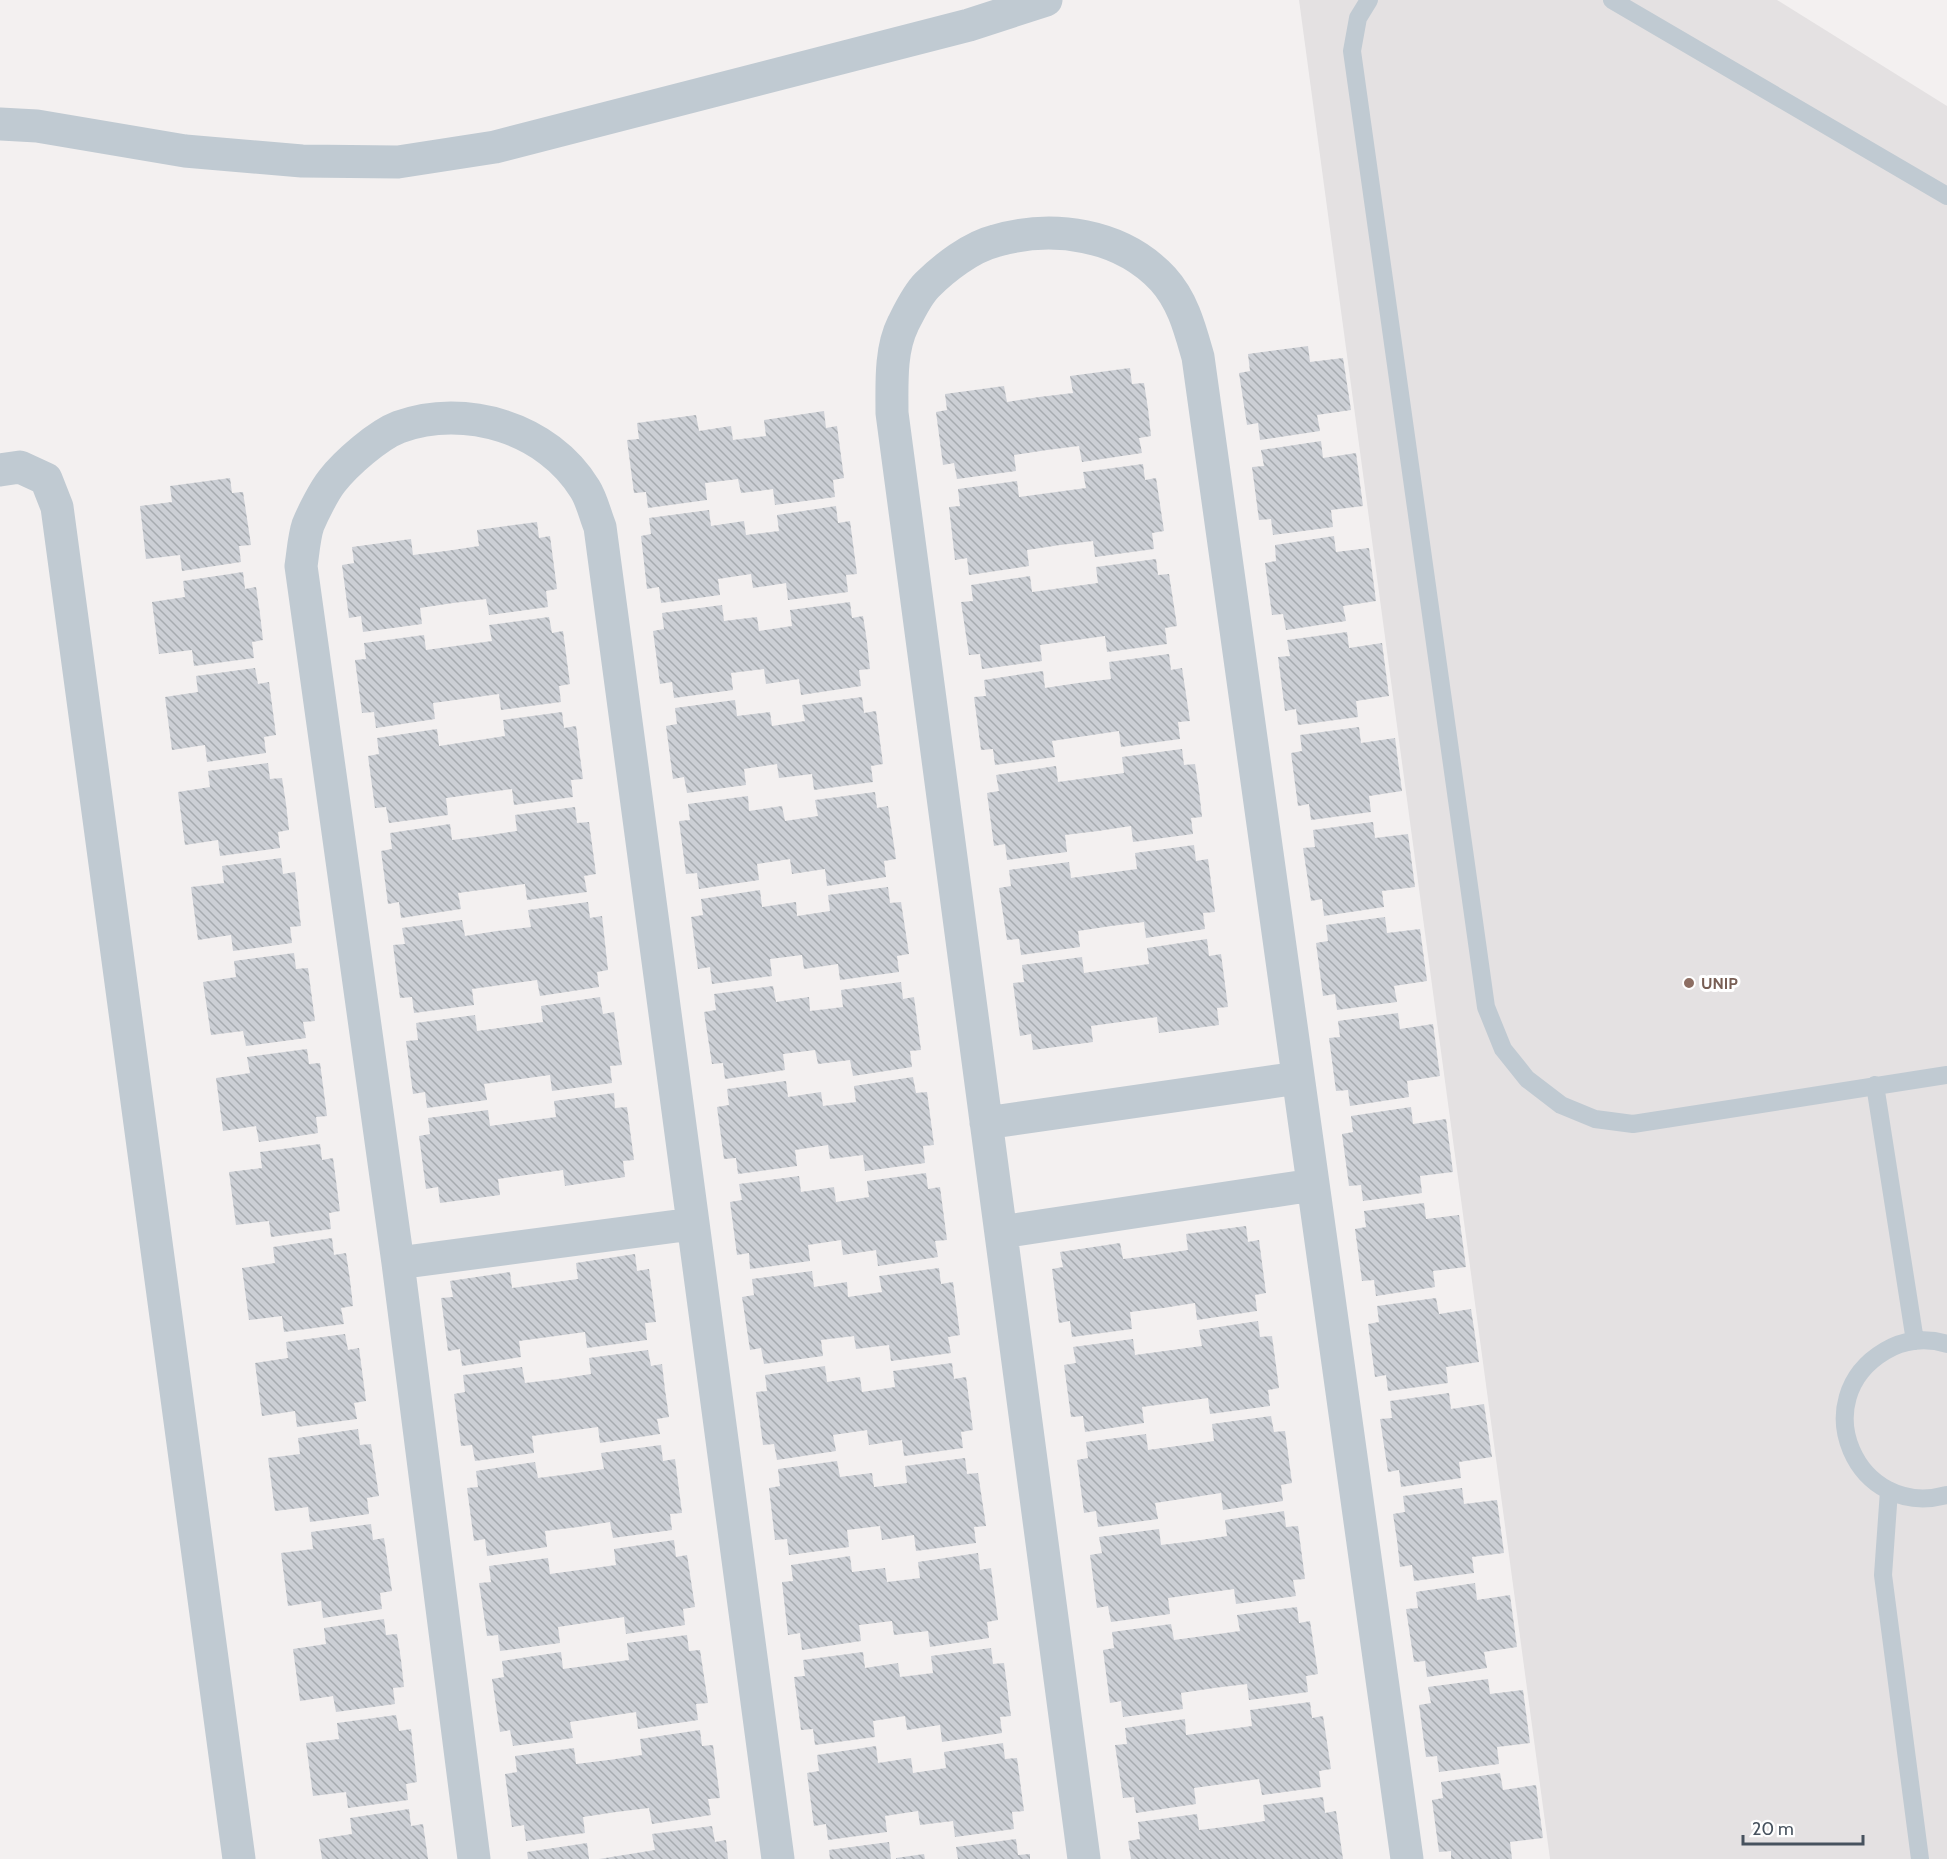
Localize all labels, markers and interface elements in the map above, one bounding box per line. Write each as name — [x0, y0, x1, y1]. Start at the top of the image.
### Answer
place label: UNIP — [1701, 974, 1738, 993]
marker: UNIP — [1682, 976, 1696, 990]
scale bar — [1743, 1808, 1863, 1846]
text: 20 m — [1752, 1818, 1794, 1840]

